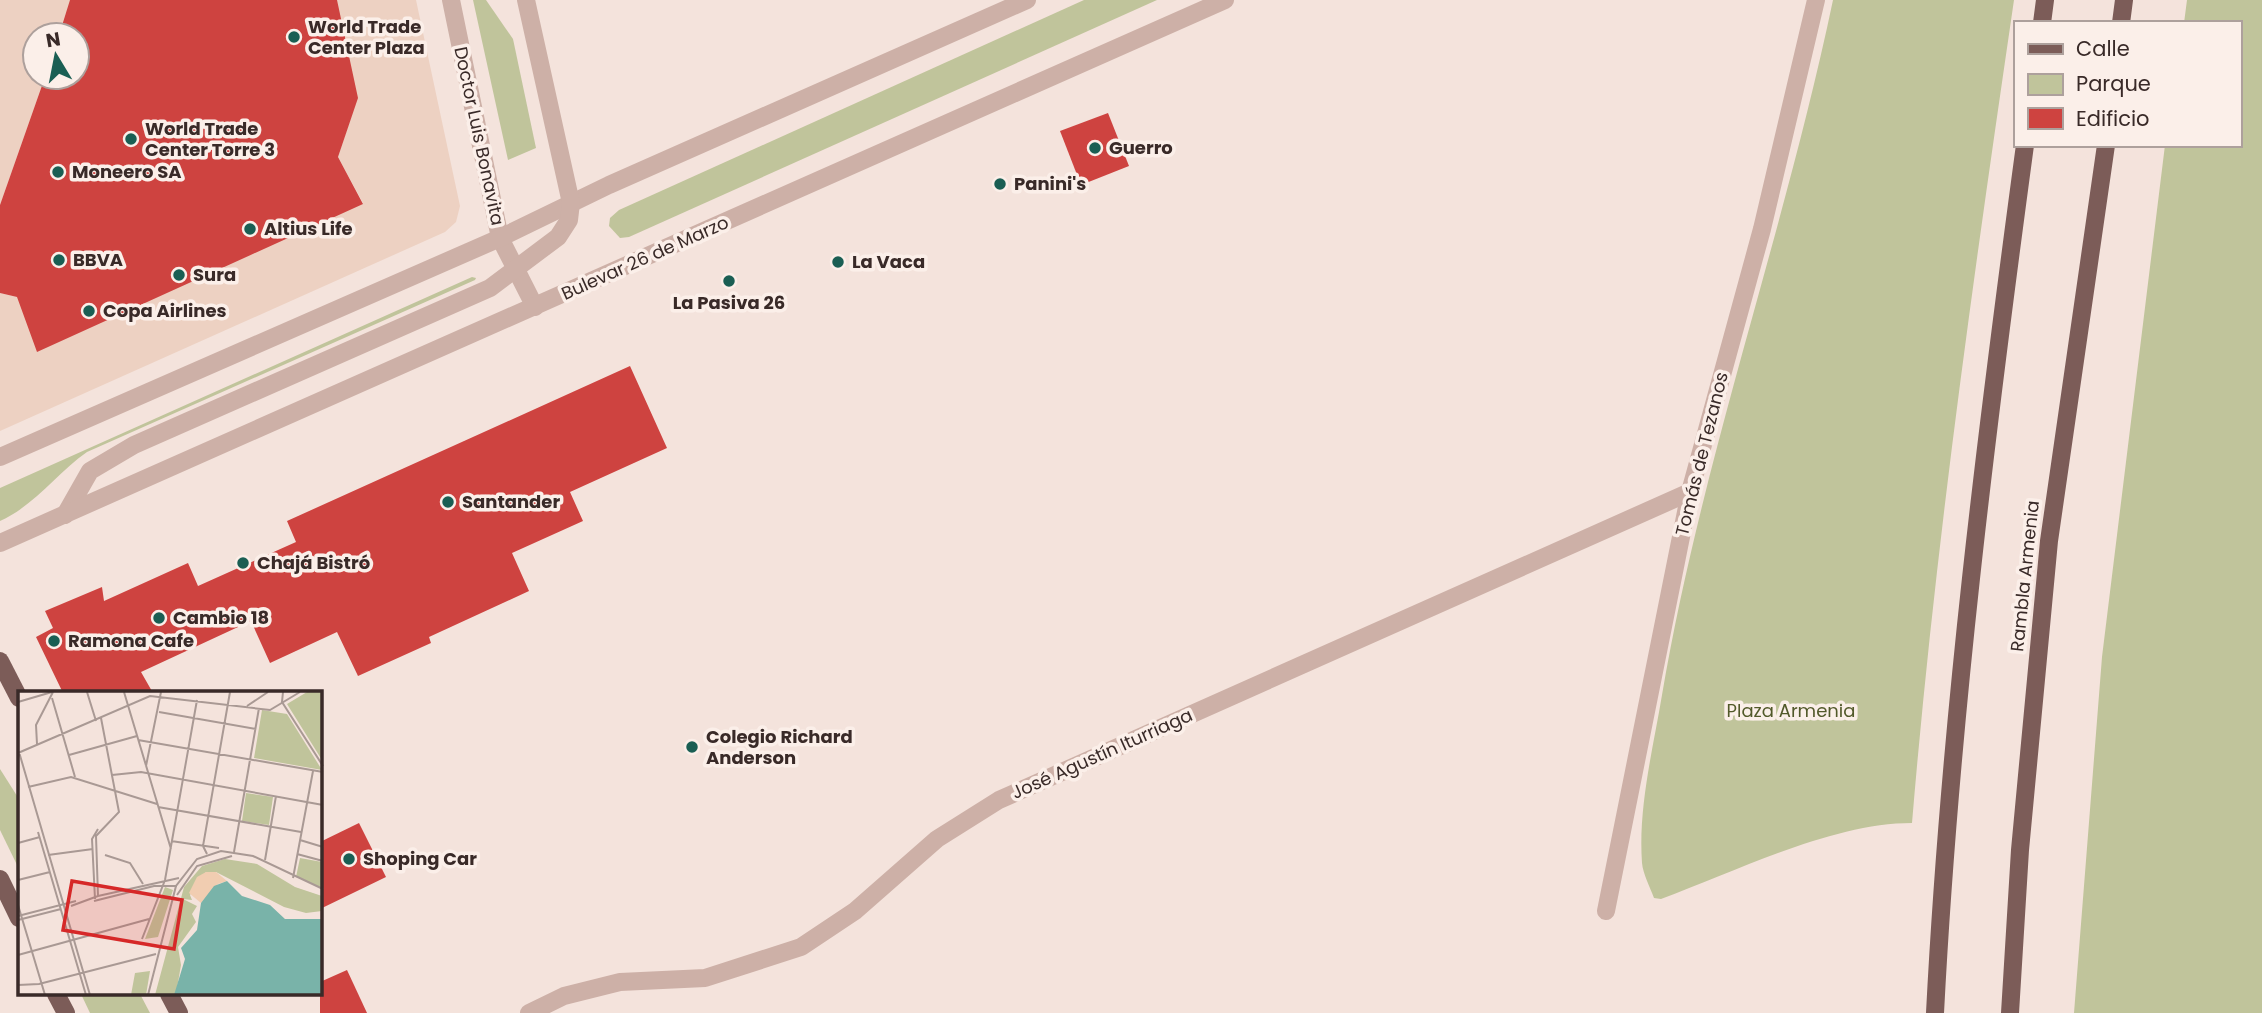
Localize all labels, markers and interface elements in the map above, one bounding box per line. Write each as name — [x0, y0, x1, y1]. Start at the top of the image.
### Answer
place label: World Trade Center Plaza — [308, 14, 425, 60]
north arrow — [21, 21, 91, 91]
legend — [2014, 21, 2241, 147]
text: N — [44, 25, 63, 54]
marker: World Trade Center Plaza — [286, 29, 302, 45]
text: Calle — [2076, 34, 2130, 63]
street label: Doctor Luis Bonavita — [448, 44, 511, 228]
text: Parque — [2076, 69, 2151, 98]
text: Edificio — [2076, 104, 2150, 133]
place label: World Trade Center Torre 3 — [145, 116, 275, 162]
marker: World Trade Center Torre 3 — [123, 131, 139, 147]
place label: Guerro — [1109, 135, 1173, 160]
marker: Guerro — [1087, 140, 1103, 156]
place label: Moneero SA — [72, 159, 182, 184]
marker: Moneero SA — [50, 164, 66, 180]
place label: Panini's — [1014, 171, 1086, 196]
marker: Panini's — [992, 176, 1008, 192]
street label: Bulevar 26 de Marzo — [557, 209, 732, 306]
place label: Altius Life — [264, 216, 353, 241]
marker: Altius Life — [242, 221, 258, 237]
place label: BBVA — [73, 247, 123, 272]
place label: La Vaca — [852, 249, 925, 274]
marker: BBVA — [51, 252, 67, 268]
marker: La Vaca — [830, 254, 846, 270]
place label: Sura — [193, 262, 236, 287]
marker: Sura — [171, 267, 187, 283]
marker: La Pasiva 26 — [721, 273, 737, 289]
place label: La Pasiva 26 — [673, 290, 785, 315]
place label: Copa Airlines — [103, 298, 227, 323]
marker: Copa Airlines — [81, 303, 97, 319]
street label: Tomás de Tezanos — [1669, 369, 1734, 538]
place label: Santander — [462, 489, 560, 514]
marker: Santander — [440, 494, 456, 510]
street label: Rambla Armenia — [2004, 499, 2045, 653]
place label: Chajá Bistró — [257, 550, 370, 575]
marker: Chajá Bistró — [235, 555, 251, 571]
place label: Cambio 18 — [173, 605, 269, 630]
marker: Cambio 18 — [151, 610, 167, 626]
place label: Ramona Cafe — [68, 628, 194, 653]
marker: Ramona Cafe — [46, 633, 62, 649]
inset map — [18, 691, 322, 996]
park label: Plaza Armenia — [1727, 698, 1855, 723]
street label: José Agustín Iturriaga — [1007, 702, 1196, 805]
place label: Colegio Richard Anderson — [706, 724, 853, 770]
marker: Colegio Richard Anderson — [684, 739, 700, 755]
place label: Shoping Car — [363, 846, 477, 871]
marker: Shoping Car — [341, 851, 357, 867]

